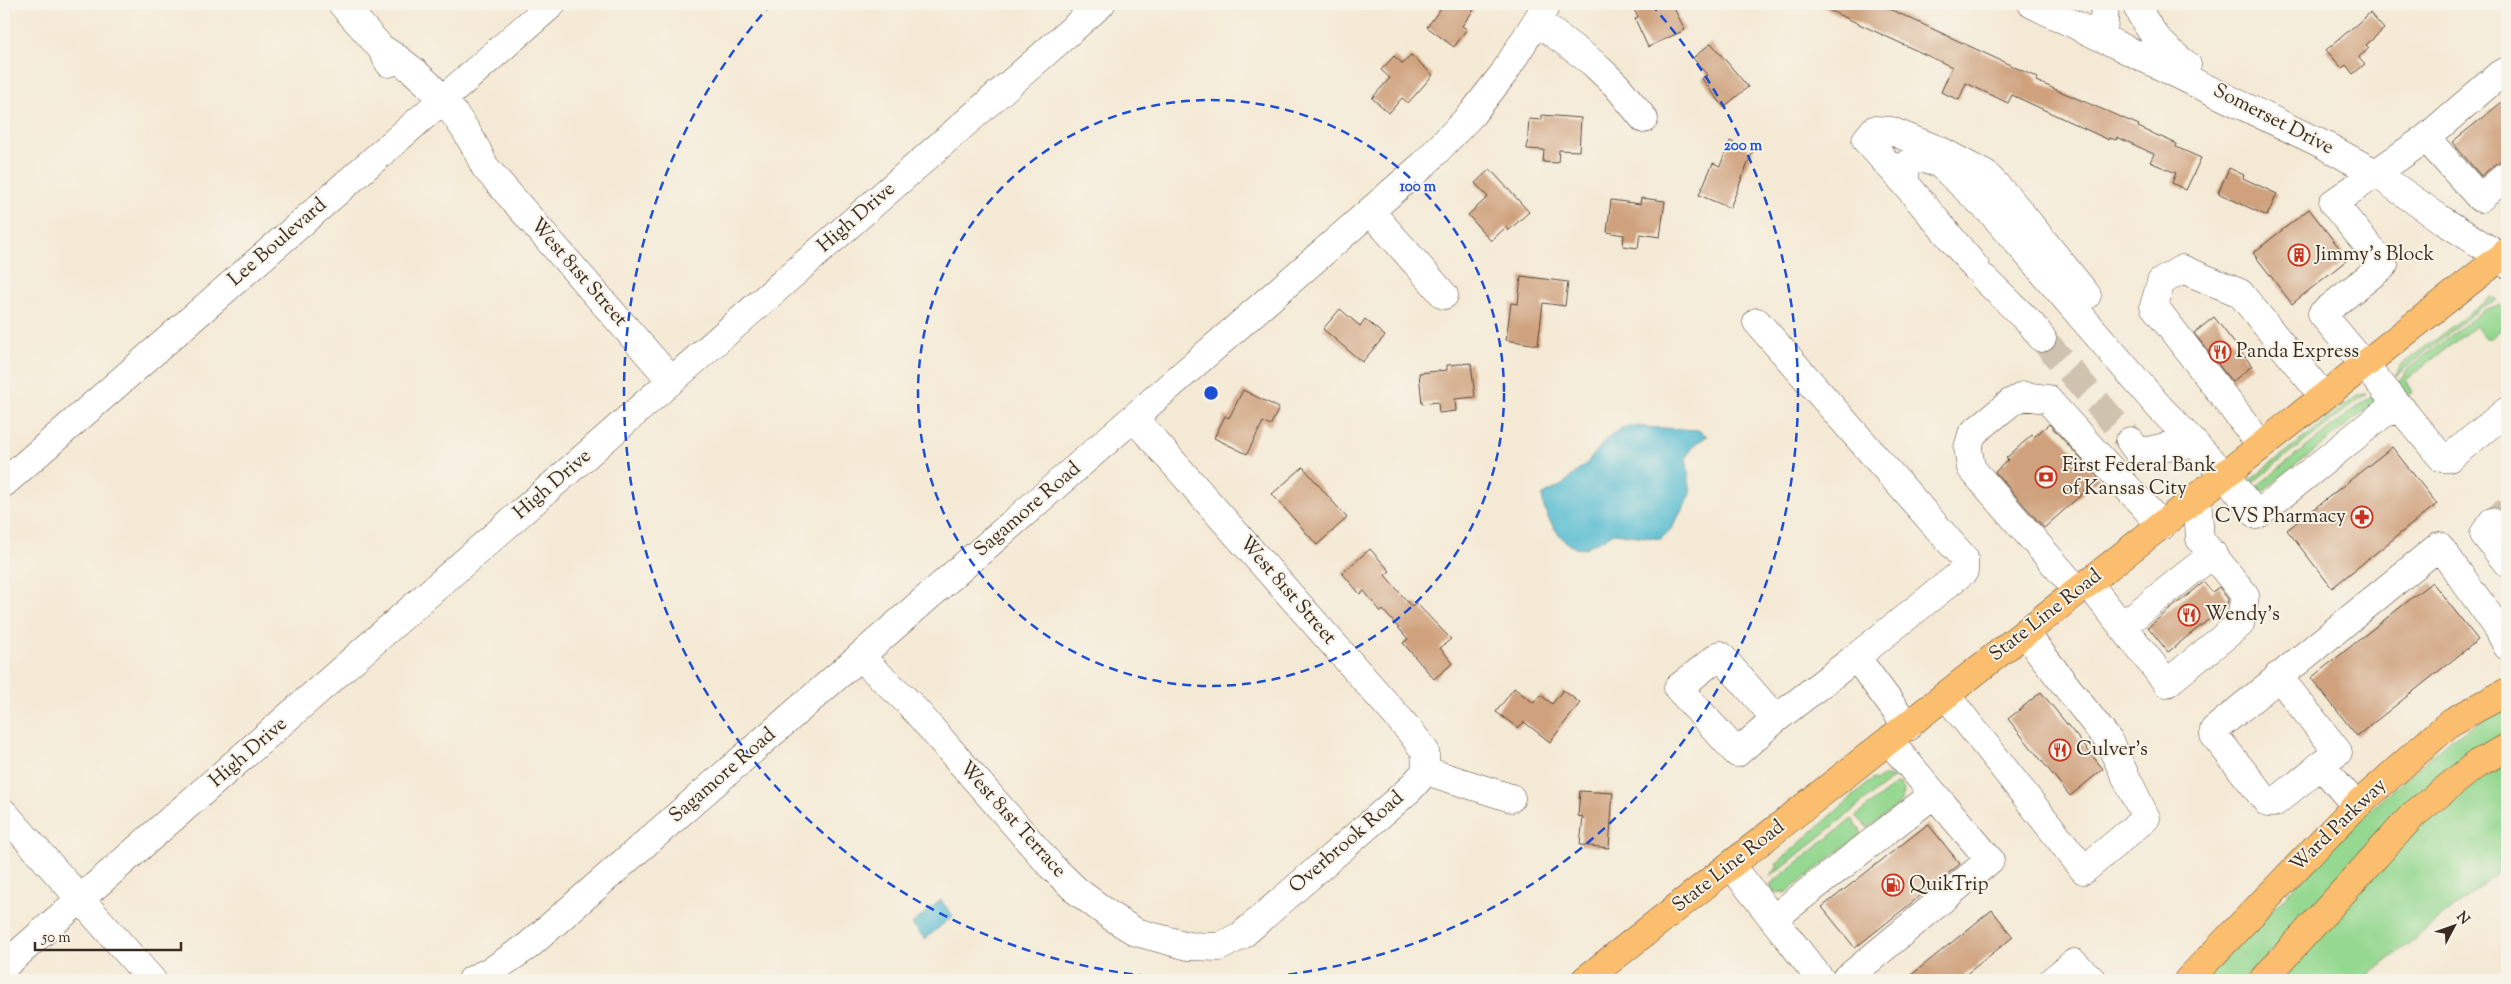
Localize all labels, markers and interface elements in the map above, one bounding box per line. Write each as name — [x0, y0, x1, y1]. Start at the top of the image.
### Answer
street label: Somerset Drive — [2207, 77, 2339, 163]
text: 200 m — [1724, 136, 1763, 157]
street label: High Drive — [812, 176, 902, 260]
text: 100 m — [1400, 177, 1437, 198]
street label: Lee Boulevard — [222, 192, 334, 294]
street label: West 81st Street — [522, 212, 634, 334]
place label: Jimmy's Block — [2314, 241, 2434, 270]
building icon: Jimmy's Block — [2287, 243, 2311, 267]
place label: Panda Express — [2236, 338, 2359, 367]
restaurant icon: Panda Express — [2208, 340, 2232, 364]
centre of rings — [1202, 384, 1220, 402]
street label: High Drive — [508, 443, 598, 527]
place label: First Federal Bank of Kansas City — [2062, 452, 2217, 504]
street label: Sagamore Road — [968, 455, 1088, 565]
bank icon: First Federal Bank of Kansas City — [2034, 465, 2058, 489]
place label: CVS Pharmacy — [2215, 503, 2346, 532]
pharmacy icon: CVS Pharmacy — [2350, 505, 2374, 529]
street label: West 81st Street — [1231, 530, 1343, 652]
street label: State Line Road — [1983, 563, 2109, 669]
place label: Wendy's — [2205, 601, 2280, 630]
restaurant icon: Wendy's — [2177, 603, 2201, 627]
street label: High Drive — [204, 711, 294, 795]
street label: Sagamore Road — [663, 721, 783, 831]
place label: Culver's — [2076, 736, 2148, 765]
restaurant icon: Culver's — [2048, 738, 2072, 762]
street label: West 81st Terrace — [952, 755, 1072, 885]
street label: Ward Parkway — [2284, 772, 2394, 880]
street label: Overbrook Road — [1283, 785, 1411, 901]
street label: State Line Road — [1666, 814, 1792, 920]
place label: QuikTrip — [1909, 871, 1989, 900]
fuel station icon: QuikTrip — [1881, 873, 1905, 897]
north arrow — [2428, 902, 2478, 952]
text: N — [2451, 908, 2474, 930]
scale bar — [35, 919, 181, 951]
text: 50 m — [41, 928, 71, 949]

